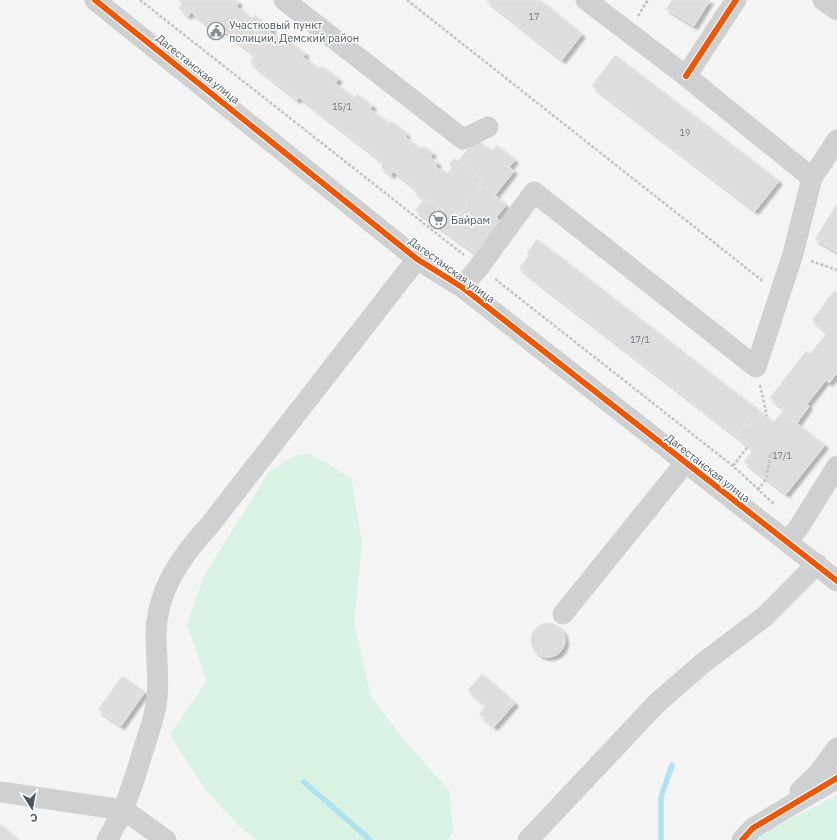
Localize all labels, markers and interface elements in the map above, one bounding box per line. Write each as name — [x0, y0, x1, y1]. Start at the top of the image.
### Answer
house number: 17 — [529, 11, 539, 22]
place label: Участковый пункт полиции, Демский район — [229, 18, 359, 45]
public building icon: Участковый пункт полиции, Демский район — [206, 21, 226, 41]
street label: Дагестанская улица — [153, 31, 243, 107]
house number: 15/1 — [332, 101, 352, 112]
house number: 19 — [680, 127, 690, 138]
supermarket icon: Байрам — [428, 210, 448, 230]
place label: Байрам — [451, 213, 490, 227]
street label: Дагестанская улица — [406, 234, 498, 306]
house number: 17/1 — [630, 334, 650, 345]
street label: Дагестанская улица — [663, 431, 753, 506]
house number: 17/1 — [772, 450, 792, 461]
north arrow — [12, 788, 52, 828]
text: С — [29, 810, 39, 825]

